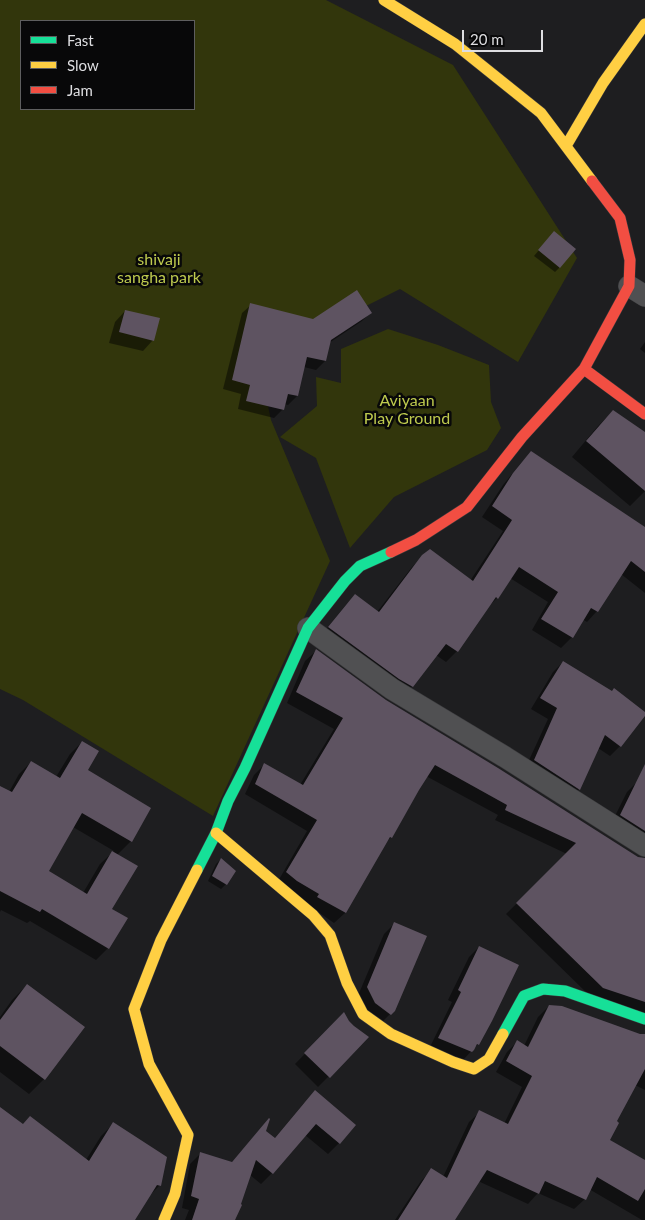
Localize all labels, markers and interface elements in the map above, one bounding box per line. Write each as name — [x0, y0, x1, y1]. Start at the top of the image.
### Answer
legend — [20, 20, 195, 110]
scale bar — [465, 20, 546, 52]
text: 20 m — [470, 30, 504, 48]
text: Fast — [67, 31, 94, 49]
text: Slow — [67, 56, 99, 74]
text: Jam — [67, 81, 93, 99]
park label: shivaji sangha park — [117, 250, 201, 288]
park label: Aviyaan Play Ground — [364, 391, 450, 429]

